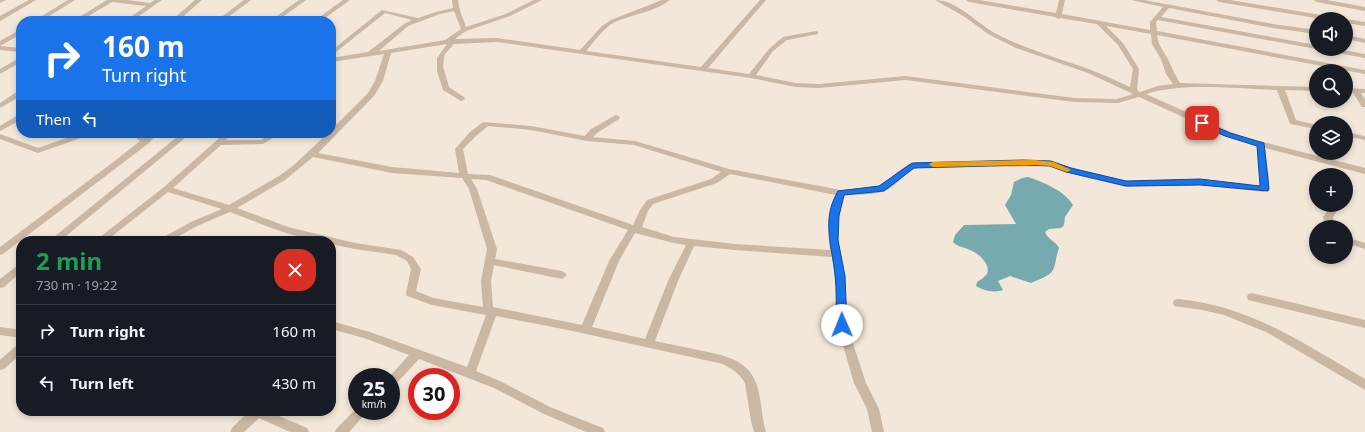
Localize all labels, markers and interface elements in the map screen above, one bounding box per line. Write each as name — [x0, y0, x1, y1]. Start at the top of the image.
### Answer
map controls — [1309, 12, 1353, 264]
button: sound — [1309, 12, 1353, 56]
text: 160 m — [102, 27, 185, 65]
icon: right — [36, 32, 88, 84]
text: Turn right — [102, 63, 186, 87]
button: search — [1309, 64, 1353, 108]
pin — [1185, 106, 1219, 140]
icon: left — [79, 108, 101, 130]
text: Then — [36, 109, 71, 129]
icon: arrive — [1191, 112, 1213, 134]
button: layers — [1309, 116, 1353, 160]
button: + — [1309, 168, 1353, 212]
button: − — [1309, 220, 1353, 264]
text: 2 min — [36, 244, 102, 277]
button: close — [274, 249, 316, 291]
text: 730 m · 19:22 — [36, 276, 117, 294]
position arrow — [821, 304, 863, 346]
icon: right — [36, 320, 58, 342]
text: Turn right — [70, 321, 145, 341]
text: 160 m — [272, 321, 316, 341]
speed limit sign: 30 — [408, 368, 460, 420]
icon: left — [36, 372, 58, 394]
text: Turn left — [70, 373, 134, 393]
text: 430 m — [272, 373, 316, 393]
text: 25 — [363, 375, 385, 402]
text: km/h — [362, 397, 386, 411]

